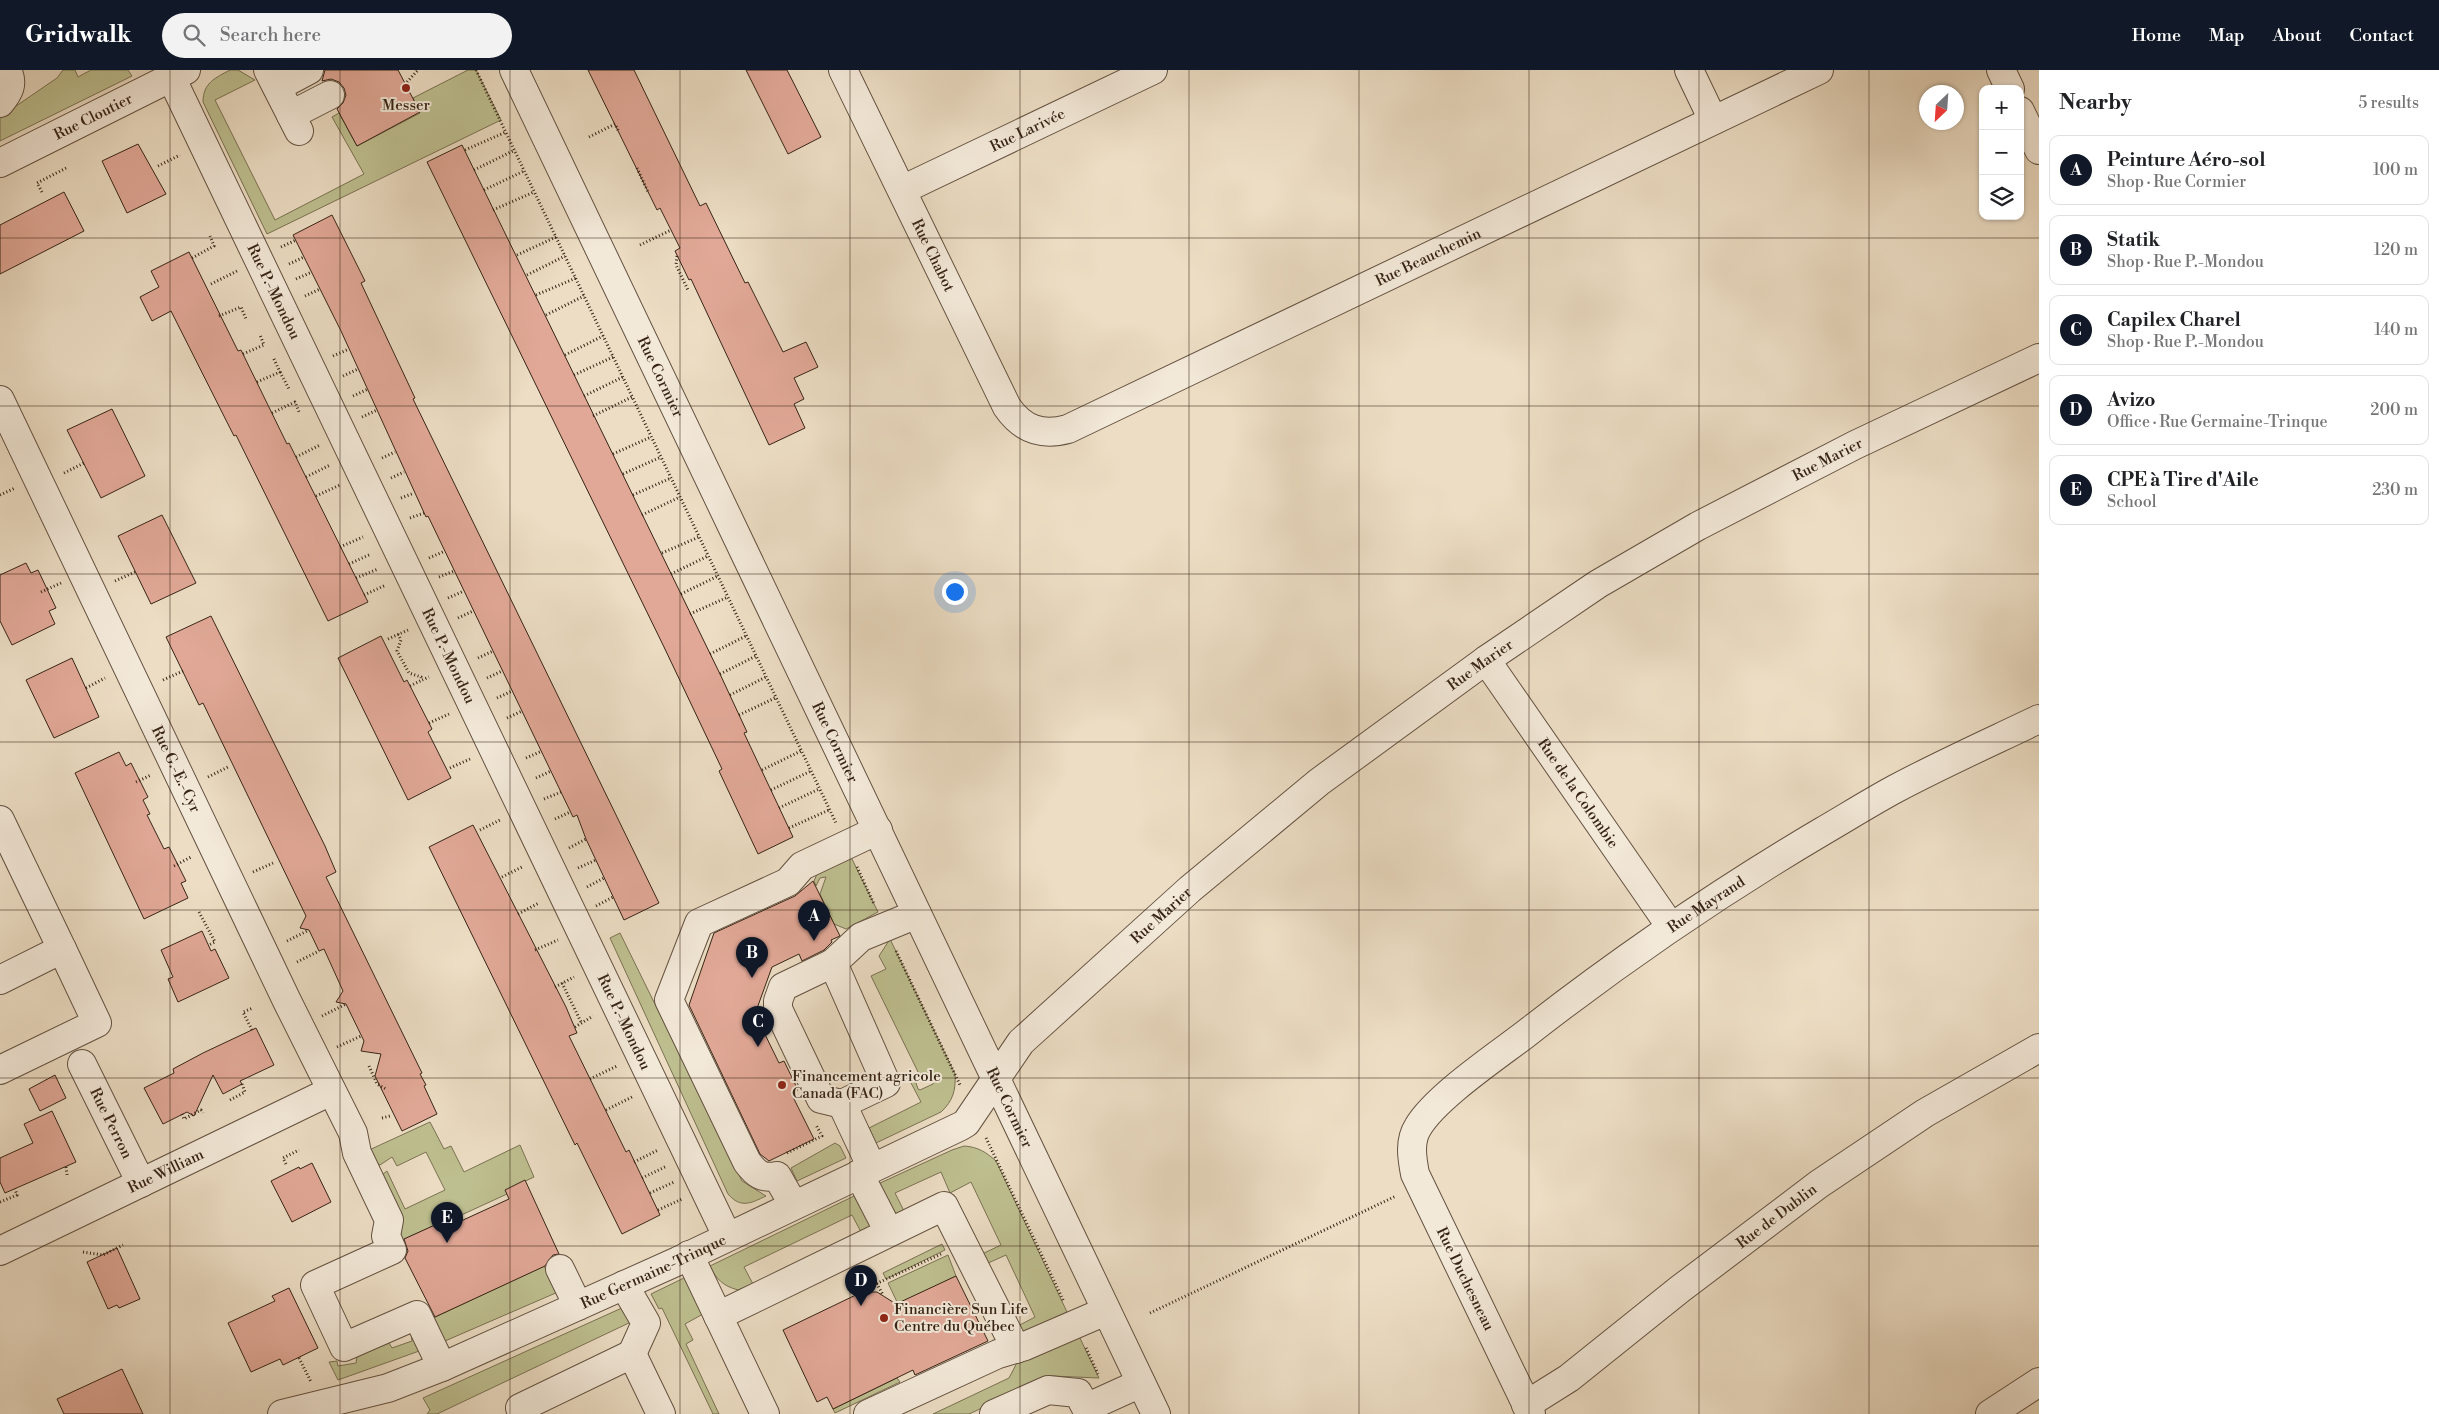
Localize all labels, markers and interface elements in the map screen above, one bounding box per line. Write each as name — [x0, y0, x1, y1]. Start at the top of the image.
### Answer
search box — [162, 13, 512, 58]
text: Gridwalk — [25, 20, 132, 50]
icon: search — [180, 21, 208, 49]
text: Search here — [220, 23, 321, 47]
text: Home — [2132, 24, 2181, 47]
text: Map — [2209, 24, 2245, 47]
text: About — [2273, 24, 2322, 47]
text: Contact — [2350, 24, 2414, 47]
marker: Messer — [400, 82, 412, 94]
north arrow — [1919, 85, 1964, 130]
map controls — [1979, 85, 2024, 220]
button: + — [1979, 85, 2024, 130]
street label: Rue Cloutier — [50, 89, 136, 144]
text: Nearby — [2059, 90, 2132, 116]
text: 5 results — [2358, 93, 2419, 113]
place label: Messer — [382, 96, 431, 115]
street label: Rue Larivée — [987, 104, 1068, 156]
button: − — [1979, 130, 2024, 175]
text: Peinture Aéro-sol — [2107, 148, 2265, 172]
text: A — [2070, 160, 2082, 180]
text: 100 m — [2373, 160, 2418, 180]
text: Shop · Rue Cormier — [2107, 172, 2246, 192]
button: layers — [1979, 175, 2024, 220]
street label: Rue Chabot — [907, 216, 959, 295]
street label: Rue Beauchemin — [1372, 223, 1484, 290]
text: Statik — [2107, 228, 2160, 252]
text: B — [2070, 240, 2082, 260]
text: 120 m — [2374, 240, 2418, 260]
street label: Rue P.-Mondou — [243, 241, 305, 343]
text: Shop · Rue P.-Mondou — [2107, 252, 2264, 272]
text: Capilex Charel — [2107, 308, 2241, 332]
text: C — [2070, 320, 2082, 340]
text: 140 m — [2374, 320, 2418, 340]
text: Shop · Rue P.-Mondou — [2107, 332, 2264, 352]
street label: Rue Cormier — [633, 333, 688, 421]
text: Avizo — [2107, 388, 2155, 412]
text: D — [2070, 400, 2082, 420]
text: 200 m — [2370, 400, 2418, 420]
text: Office · Rue Germaine-Trinque — [2107, 412, 2328, 432]
street label: Rue Marier — [1789, 433, 1866, 485]
text: CPE à Tire d'Aile — [2107, 468, 2259, 492]
text: E — [2070, 480, 2082, 500]
text: 230 m — [2372, 480, 2418, 500]
text: School — [2107, 492, 2156, 512]
your location — [942, 579, 968, 605]
street label: Rue P.-Mondou — [418, 605, 480, 707]
street label: Rue Marier — [1444, 635, 1517, 695]
street label: Rue Cormier — [808, 699, 863, 786]
street label: Rue G.-E.-Cyr — [147, 723, 205, 816]
street label: Rue de la Colombie — [1533, 734, 1623, 852]
street label: Rue Mayrand — [1664, 872, 1749, 937]
street label: Rue Marier — [1126, 882, 1196, 948]
pin: A — [798, 900, 830, 941]
pin: B — [736, 937, 768, 978]
street label: Rue P.-Mondou — [593, 971, 655, 1073]
pin: C — [742, 1006, 774, 1047]
street label: Rue Cormier — [982, 1064, 1037, 1152]
place label: Financement agricole Canada (FAC) — [792, 1067, 941, 1103]
marker: Financement agricole Canada (FAC) — [776, 1079, 788, 1091]
street label: Rue Perron — [86, 1084, 137, 1162]
street label: Rue William — [125, 1144, 207, 1197]
street label: Rue de Dublin — [1733, 1180, 1821, 1253]
pin: E — [431, 1202, 463, 1243]
street label: Rue Duchesneau — [1432, 1224, 1498, 1334]
street label: Rue Germaine-Trinque — [578, 1230, 729, 1313]
pin: D — [845, 1265, 877, 1306]
place label: Financière Sun Life Centre du Québec — [894, 1300, 1028, 1336]
marker: Financière Sun Life Centre du Québec — [878, 1312, 890, 1324]

